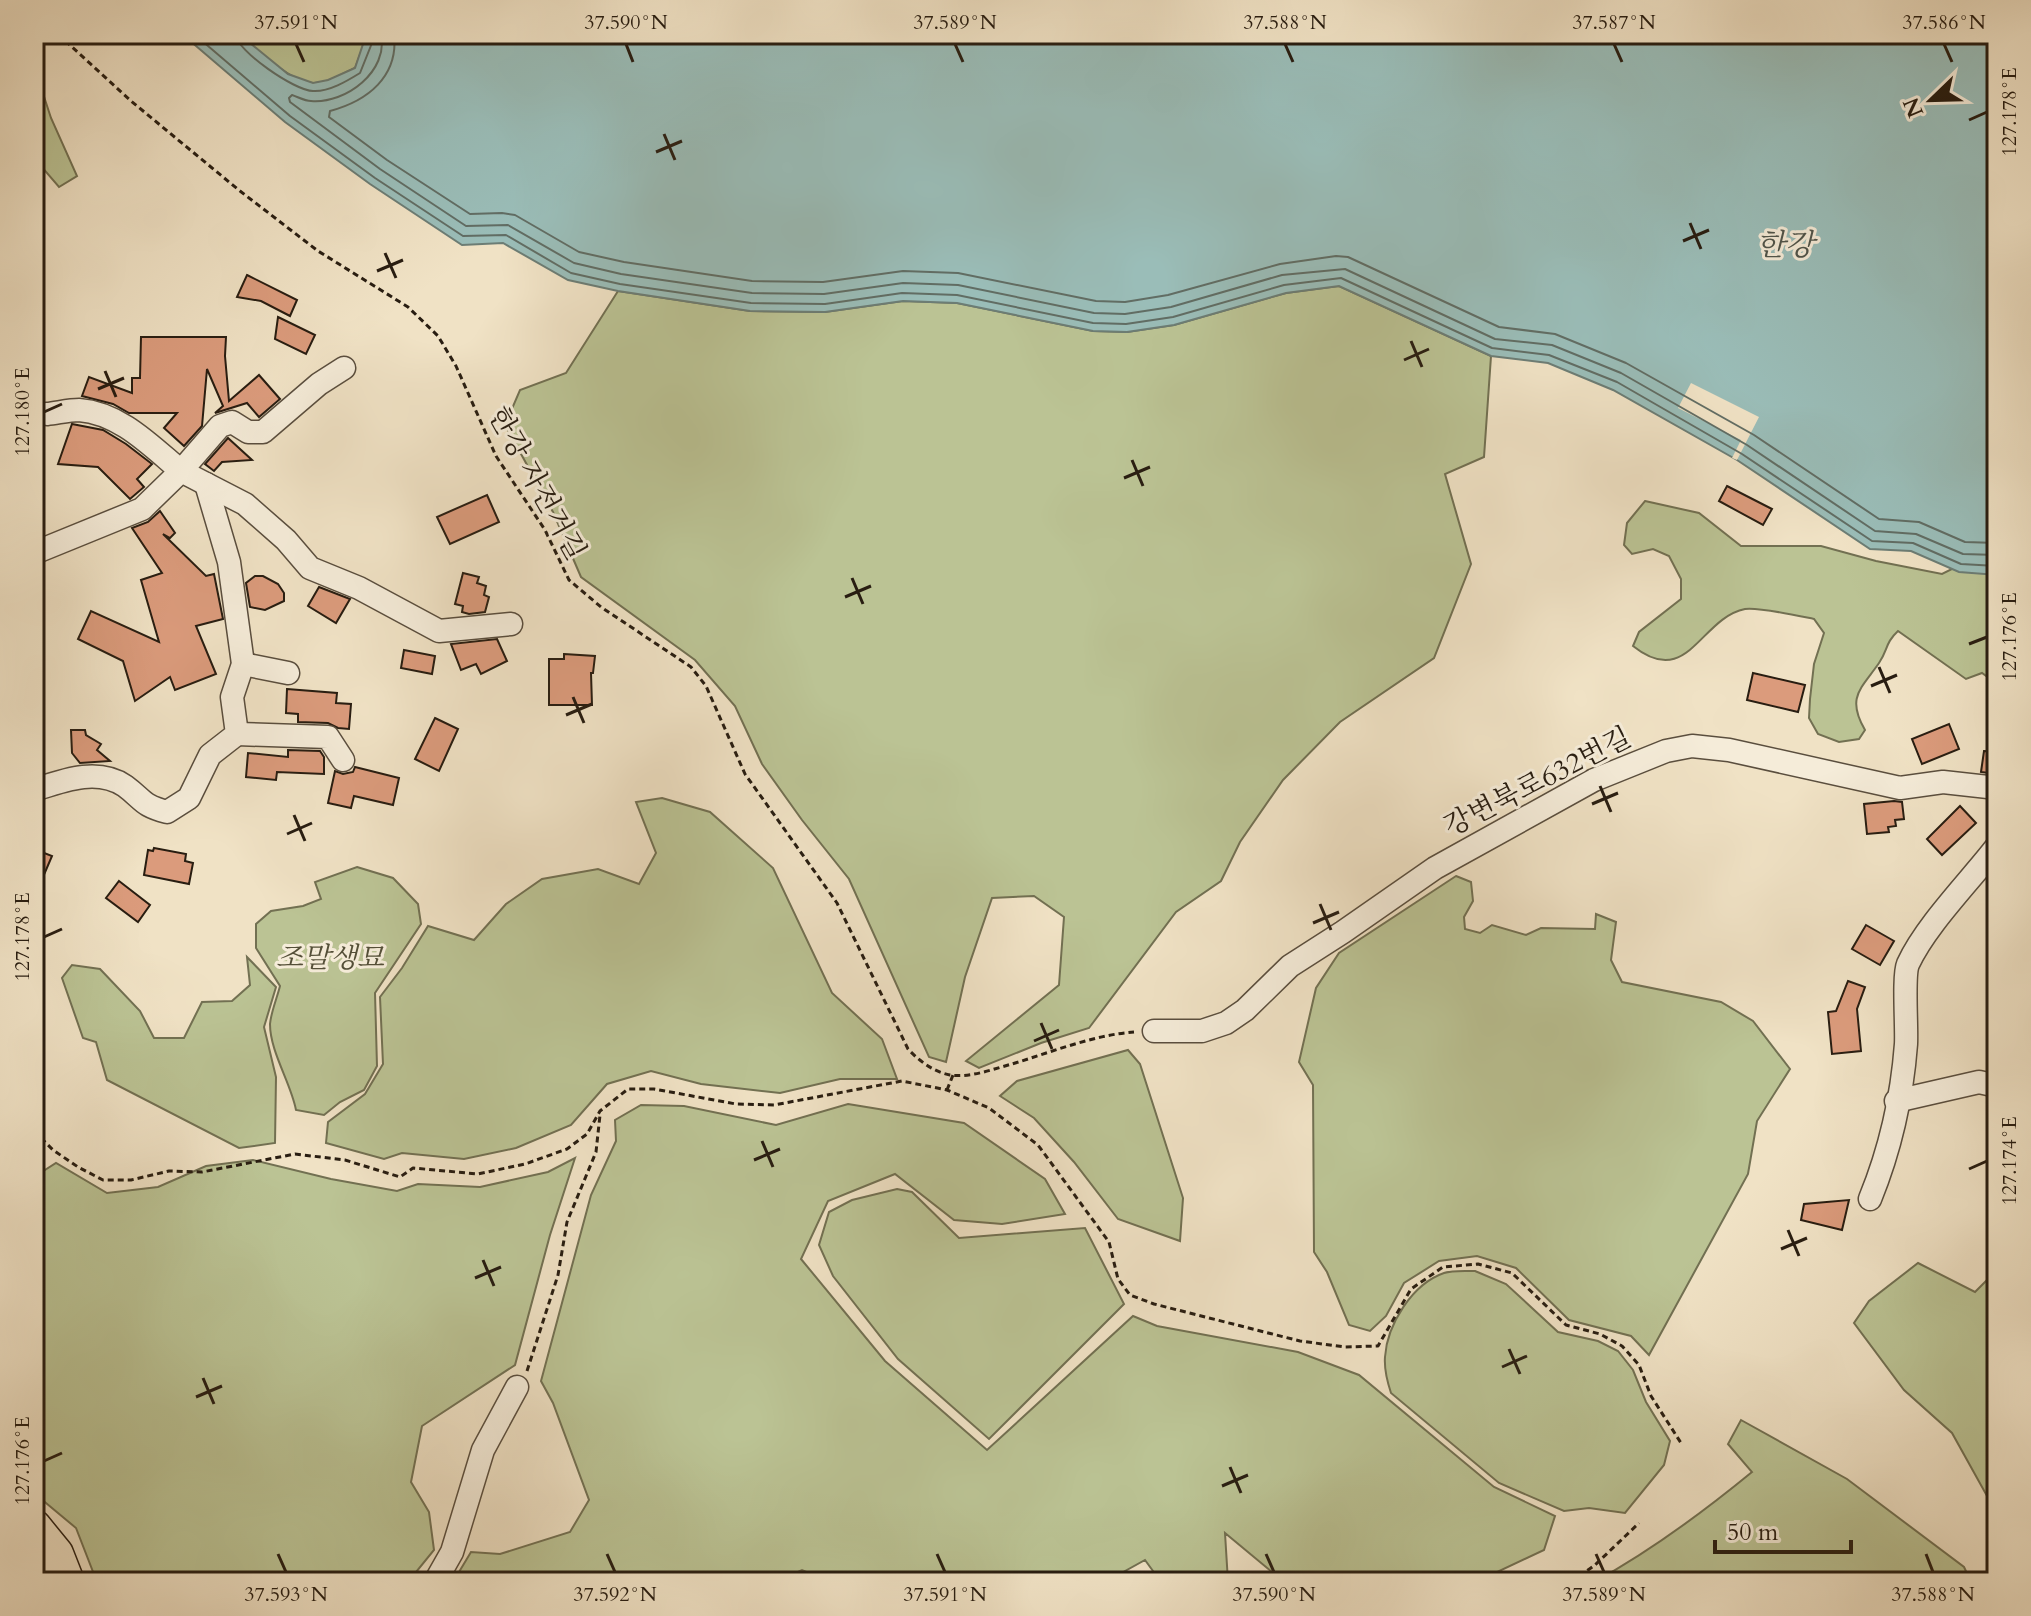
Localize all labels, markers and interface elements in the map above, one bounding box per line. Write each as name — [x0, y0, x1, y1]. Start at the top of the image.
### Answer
text: 37.591°N — [254, 9, 338, 36]
text: 37.590°N — [584, 9, 668, 36]
text: 37.589°N — [913, 9, 997, 36]
text: 37.588°N — [1243, 9, 1327, 36]
text: 37.587°N — [1572, 9, 1656, 36]
text: 37.586°N — [1902, 9, 1986, 36]
north arrow — [1891, 60, 1971, 140]
text: 127.178°E — [1996, 67, 2023, 157]
text: N — [1896, 93, 1931, 122]
water label: 한강 — [1756, 225, 1818, 266]
text: 127.180°E — [9, 367, 36, 457]
street label: 한강 자전거길 — [479, 400, 595, 567]
text: 127.176°E — [1996, 592, 2023, 682]
street label: 강변북로632번길 — [1437, 718, 1638, 845]
text: 127.178°E — [9, 892, 36, 982]
park label: 조말생묘 — [276, 939, 385, 977]
text: 127.174°E — [1996, 1116, 2023, 1206]
text: 127.176°E — [9, 1416, 36, 1506]
scale bar — [1715, 1504, 1851, 1554]
text: 50 m — [1727, 1516, 1779, 1549]
text: 37.593°N — [244, 1581, 328, 1608]
text: 37.592°N — [573, 1581, 657, 1608]
text: 37.591°N — [903, 1581, 987, 1608]
text: 37.590°N — [1232, 1581, 1316, 1608]
text: 37.589°N — [1562, 1581, 1646, 1608]
text: 37.588°N — [1891, 1581, 1975, 1608]

